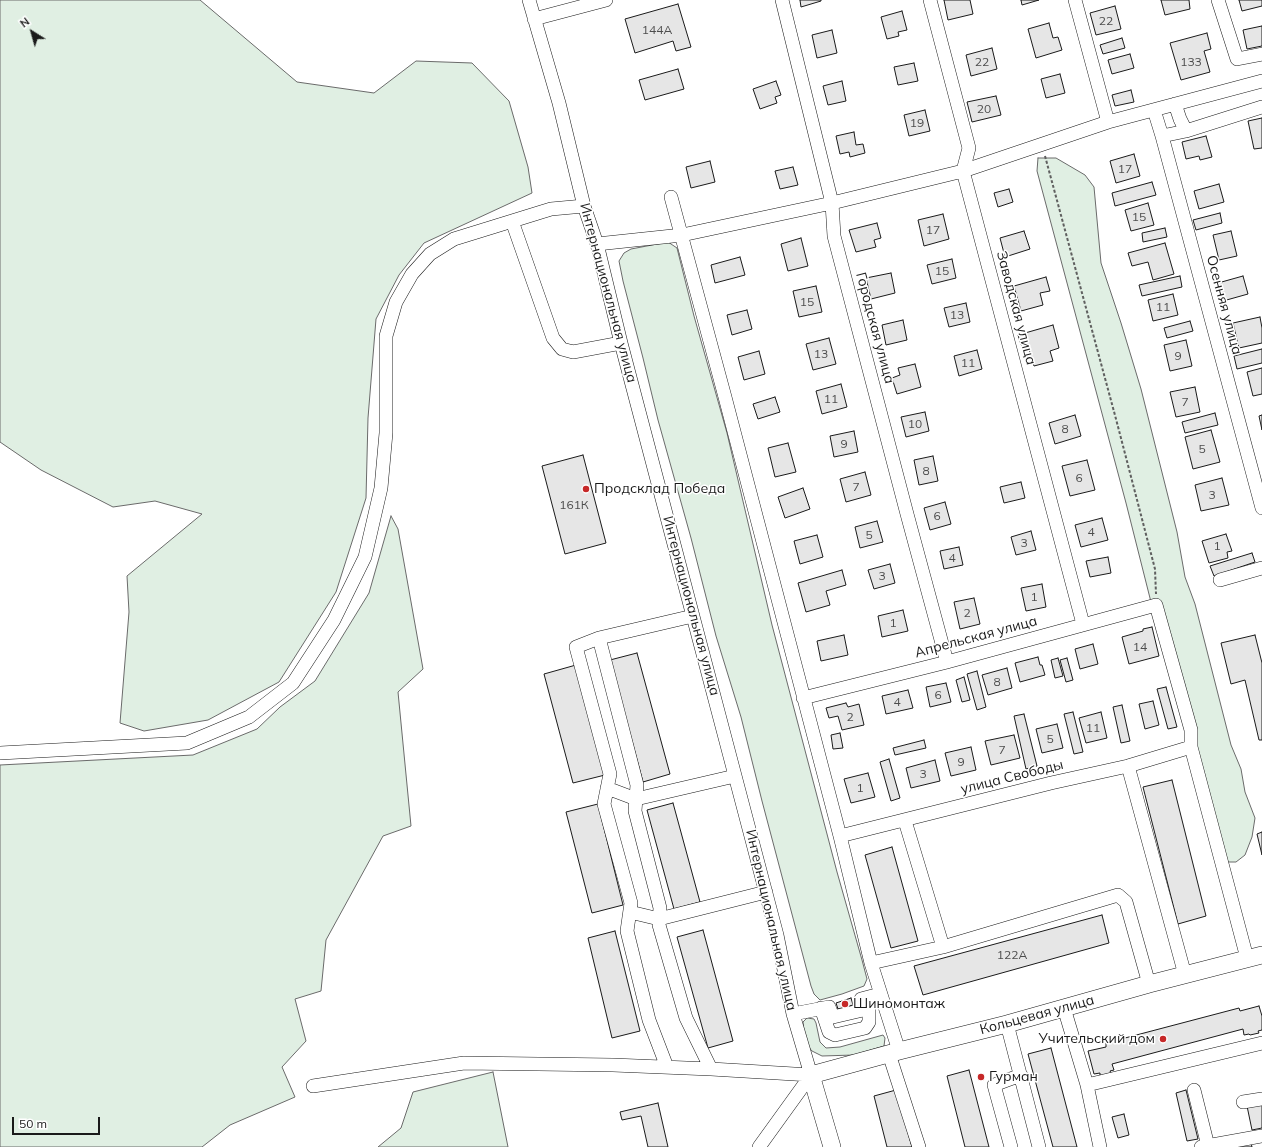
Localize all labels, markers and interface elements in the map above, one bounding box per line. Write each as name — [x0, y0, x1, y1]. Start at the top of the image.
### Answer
north arrow — [12, 12, 52, 52]
text: N — [17, 14, 32, 31]
house number: 22 — [1099, 14, 1113, 28]
house number: 144А — [642, 23, 672, 37]
house number: 22 — [975, 55, 989, 69]
house number: 133 — [1180, 55, 1202, 69]
house number: 20 — [977, 102, 991, 116]
house number: 19 — [910, 116, 924, 130]
house number: 17 — [1118, 162, 1132, 176]
street label: Интернациональная улица — [576, 201, 640, 385]
house number: 15 — [1132, 210, 1146, 224]
house number: 17 — [926, 223, 940, 237]
street label: Заводская улица — [993, 249, 1039, 367]
street label: Осенняя улица — [1203, 253, 1245, 357]
house number: 15 — [935, 264, 949, 278]
street label: Городская улица — [852, 270, 898, 386]
house number: 15 — [800, 295, 814, 309]
house number: 11 — [1156, 300, 1170, 314]
house number: 13 — [950, 308, 964, 322]
house number: 13 — [814, 347, 828, 361]
house number: 9 — [1174, 349, 1182, 363]
house number: 11 — [961, 356, 975, 370]
house number: 11 — [824, 392, 838, 406]
house number: 7 — [1181, 395, 1189, 409]
house number: 10 — [908, 417, 922, 431]
house number: 8 — [1061, 422, 1069, 436]
house number: 9 — [840, 437, 848, 451]
house number: 5 — [1198, 442, 1206, 456]
house number: 8 — [922, 464, 930, 478]
house number: 6 — [1075, 471, 1083, 485]
house number: 7 — [852, 480, 860, 494]
place label: Продсклад Победа — [594, 481, 725, 497]
marker: Продсклад Победа — [581, 484, 591, 494]
house number: 3 — [1208, 488, 1216, 502]
house number: 161К — [559, 498, 589, 512]
house number: 6 — [933, 509, 941, 523]
street label: Интернациональная улица — [659, 514, 723, 698]
house number: 4 — [1087, 525, 1095, 539]
house number: 5 — [865, 528, 873, 542]
house number: 3 — [1020, 536, 1028, 550]
house number: 1 — [1213, 539, 1221, 553]
house number: 4 — [948, 551, 956, 565]
house number: 3 — [878, 569, 886, 583]
house number: 1 — [1030, 590, 1038, 604]
house number: 2 — [963, 606, 971, 620]
street label: Апрельская улица — [913, 613, 1039, 661]
house number: 1 — [889, 616, 897, 630]
house number: 14 — [1133, 640, 1147, 654]
house number: 8 — [993, 675, 1001, 689]
house number: 6 — [934, 688, 942, 702]
house number: 4 — [893, 695, 901, 709]
house number: 2 — [846, 710, 854, 724]
house number: 11 — [1086, 721, 1100, 735]
house number: 5 — [1046, 732, 1054, 746]
house number: 7 — [998, 743, 1006, 757]
house number: 9 — [957, 755, 965, 769]
street label: улица Свободы — [959, 756, 1065, 798]
house number: 3 — [919, 767, 927, 781]
house number: 1 — [856, 781, 864, 795]
street label: Интернациональная улица — [742, 828, 800, 1012]
house number: 122А — [997, 948, 1027, 962]
street label: Кольцевая улица — [978, 992, 1096, 1038]
place label: Шиномонтаж — [853, 996, 945, 1012]
marker: Шиномонтаж — [840, 999, 850, 1009]
place label: Учительский дом — [1039, 1031, 1155, 1047]
marker: Учительский дом — [1158, 1034, 1168, 1044]
place label: Гурман — [989, 1069, 1038, 1085]
marker: Гурман — [976, 1072, 986, 1082]
scale bar — [14, 1109, 102, 1135]
text: 50 m — [19, 1116, 47, 1131]

